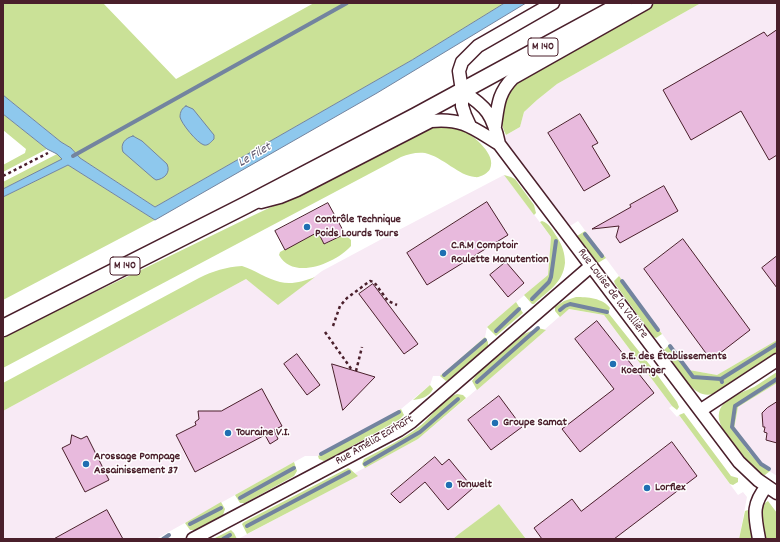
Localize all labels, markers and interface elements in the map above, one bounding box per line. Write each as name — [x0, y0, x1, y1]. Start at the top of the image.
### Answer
road number: M 140 — [528, 38, 558, 56]
water label: Le Filet — [236, 140, 274, 172]
place label: Contrôle Technique Poids Lourds Tours — [315, 213, 401, 241]
marker: Contrôle Technique Poids Lourds Tours — [302, 222, 312, 232]
place label: C.R.M Comptoir Roulette Manutention — [451, 239, 549, 267]
street label: Rue Louise de la Vallière — [573, 246, 651, 342]
marker: C.R.M Comptoir Roulette Manutention — [438, 248, 448, 258]
road number: M 140 — [110, 257, 140, 275]
place label: S.E. des Établissements Koedinger — [621, 350, 727, 378]
marker: S.E. des Établissements Koedinger — [608, 359, 618, 369]
street label: Rue Amélia Earhart — [333, 413, 417, 469]
place label: Groupe Samat — [503, 416, 567, 430]
marker: Groupe Samat — [490, 418, 500, 428]
place label: Touraine V.I. — [236, 426, 290, 440]
marker: Touraine V.I. — [223, 428, 233, 438]
place label: Arossage Pompage Assainissement 37 — [94, 450, 180, 478]
marker: Arossage Pompage Assainissement 37 — [81, 459, 91, 469]
place label: Tonwelt — [457, 478, 492, 492]
marker: Tonwelt — [444, 480, 454, 490]
place label: Lorflex — [655, 481, 685, 495]
marker: Lorflex — [642, 483, 652, 493]

